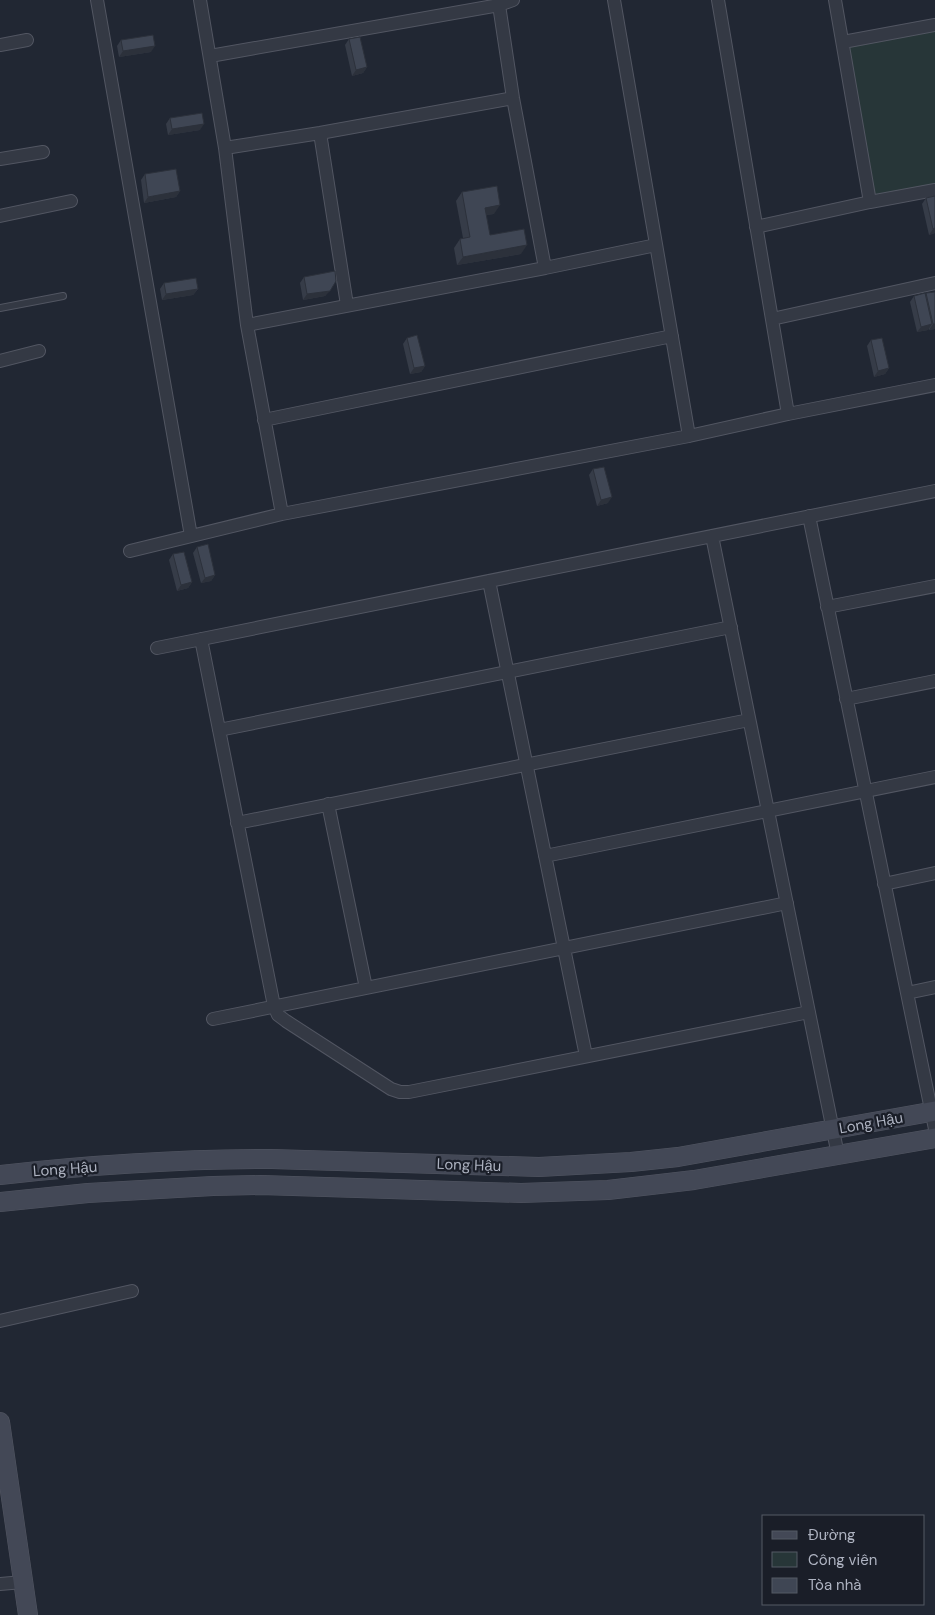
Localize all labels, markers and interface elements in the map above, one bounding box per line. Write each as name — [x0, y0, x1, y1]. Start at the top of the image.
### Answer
street label: Long Hậu — [837, 1108, 905, 1138]
street label: Long Hậu — [436, 1154, 502, 1176]
street label: Long Hậu — [32, 1157, 98, 1181]
legend — [762, 1515, 925, 1605]
text: Đường — [808, 1525, 856, 1545]
text: Công viên — [808, 1550, 877, 1570]
text: Tòa nhà — [808, 1575, 862, 1595]

